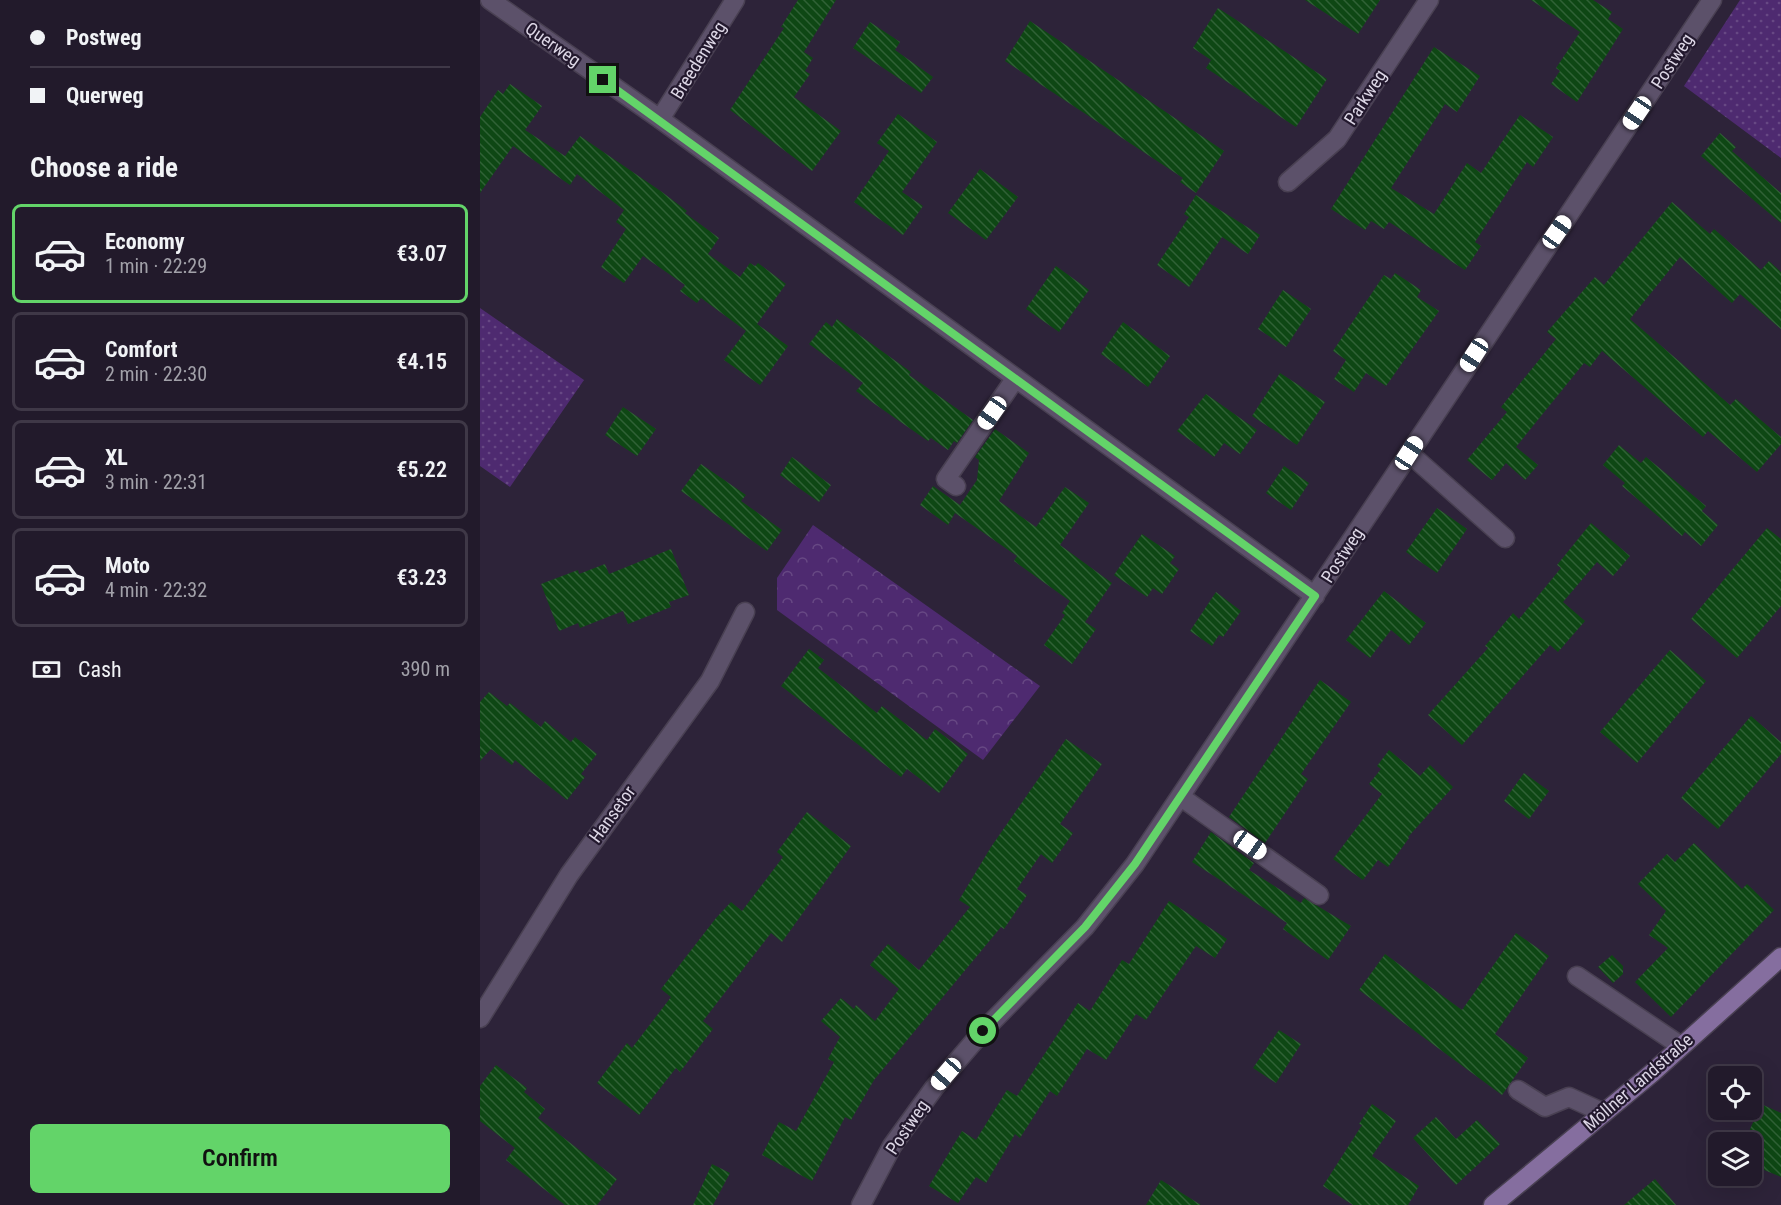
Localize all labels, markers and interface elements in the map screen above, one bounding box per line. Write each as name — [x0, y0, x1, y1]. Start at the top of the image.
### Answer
street label: Querweg — [521, 17, 585, 71]
street label: Breedenweg — [666, 17, 730, 103]
text: Postweg — [66, 25, 142, 50]
street label: Postweg — [1646, 30, 1698, 92]
route end — [589, 66, 616, 93]
street label: Parkweg — [1340, 66, 1390, 128]
text: Querweg — [66, 83, 144, 108]
car — [1619, 93, 1655, 133]
text: Choose a ride — [30, 152, 178, 184]
car — [1539, 212, 1575, 252]
icon: car — [33, 227, 87, 281]
text: Economy — [105, 229, 185, 254]
text: €3.07 — [396, 241, 447, 266]
text: 1 min · 22:29 — [105, 254, 207, 278]
icon: car — [33, 335, 87, 389]
car — [1457, 335, 1491, 375]
text: Comfort — [105, 337, 178, 362]
text: €4.15 — [396, 349, 447, 374]
text: 2 min · 22:30 — [105, 362, 207, 386]
car — [974, 393, 1010, 433]
car — [1392, 433, 1426, 473]
icon: car — [33, 443, 87, 497]
text: XL — [105, 445, 128, 470]
text: €5.22 — [396, 457, 447, 482]
text: 3 min · 22:31 — [105, 470, 207, 494]
street label: Postweg — [1316, 524, 1368, 586]
icon: car — [33, 551, 87, 605]
text: Moto — [105, 553, 150, 578]
text: €3.23 — [396, 565, 447, 590]
text: 4 min · 22:32 — [105, 578, 207, 602]
icon: cash — [30, 653, 63, 686]
text: Cash — [78, 657, 122, 682]
text: 390 m — [401, 657, 450, 681]
street label: Hansetor — [584, 781, 640, 846]
car — [1230, 827, 1270, 863]
route start — [969, 1017, 996, 1044]
street label: Möllner Landstraße — [1579, 1029, 1697, 1135]
car — [927, 1055, 965, 1093]
map controls — [1708, 1066, 1762, 1186]
button: locate — [1708, 1066, 1762, 1120]
street label: Postweg — [881, 1096, 933, 1158]
button: Confirm — [30, 1124, 450, 1193]
button: layers — [1708, 1132, 1762, 1186]

